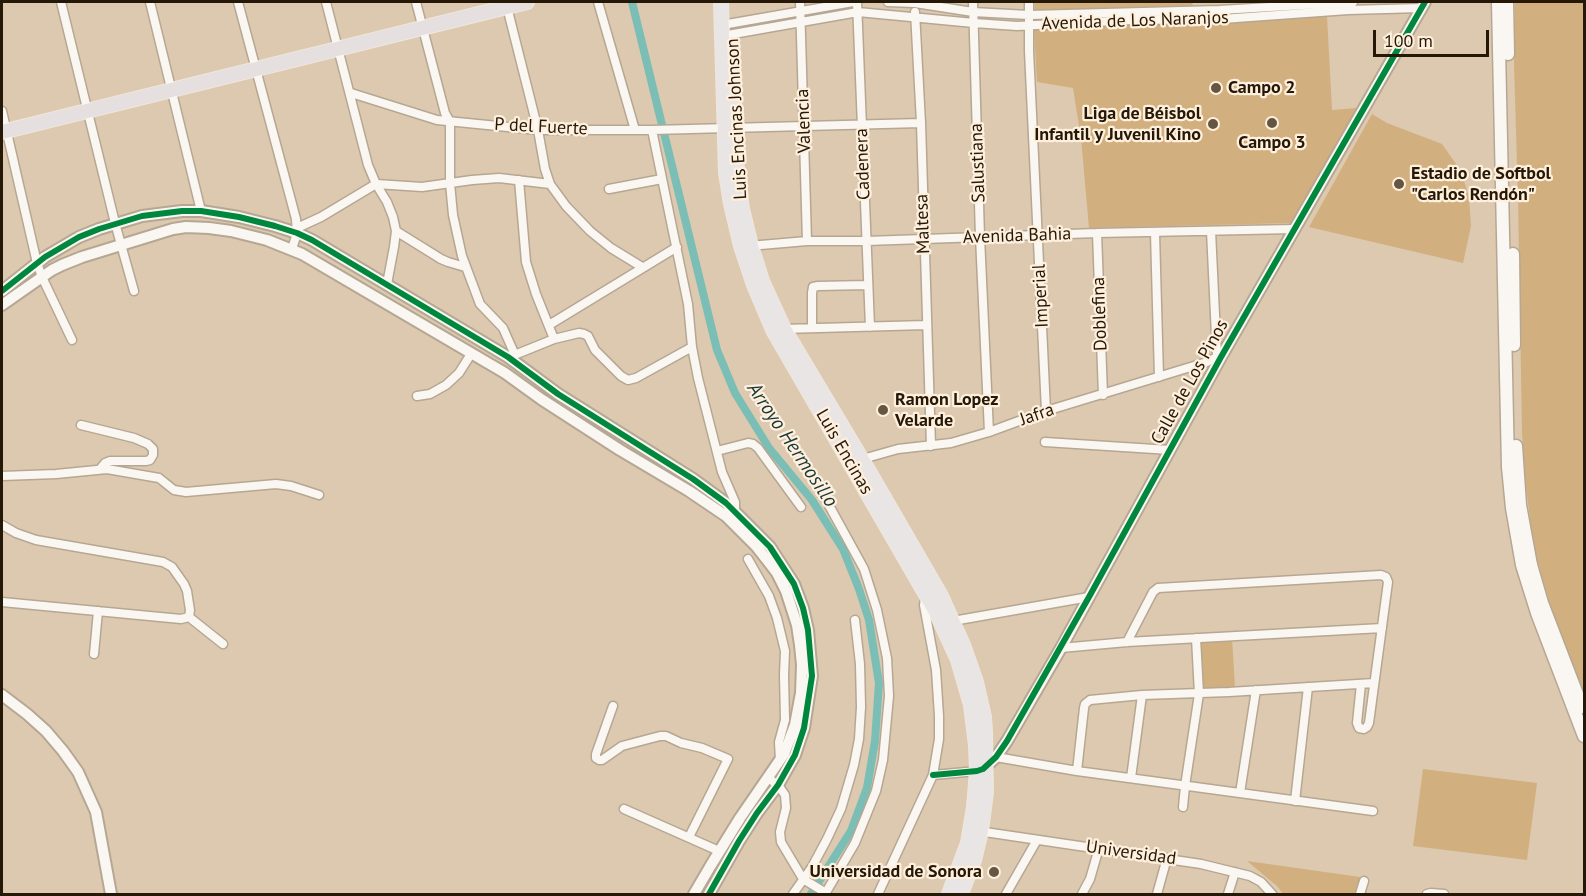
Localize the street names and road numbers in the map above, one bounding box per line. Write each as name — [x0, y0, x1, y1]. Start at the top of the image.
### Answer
street label: Avenida de Los Naranjos — [1041, 7, 1229, 35]
street label: Luis Encinas Johnson — [722, 38, 752, 200]
street label: Valencia — [792, 88, 816, 154]
street label: P del Fuerte — [494, 114, 588, 140]
street label: Salustiana — [966, 123, 990, 203]
street label: Cadenera — [851, 128, 875, 200]
street label: Maltesa — [911, 194, 935, 254]
street label: Avenida Bahia — [962, 223, 1072, 249]
street label: Imperial — [1029, 264, 1053, 328]
street label: Doblefina — [1088, 277, 1112, 351]
street label: Calle de Los Pinos — [1147, 316, 1233, 448]
street label: Jafra — [1017, 399, 1057, 431]
street label: Luis Encinas — [811, 406, 877, 498]
street label: Universidad — [1085, 836, 1177, 870]

